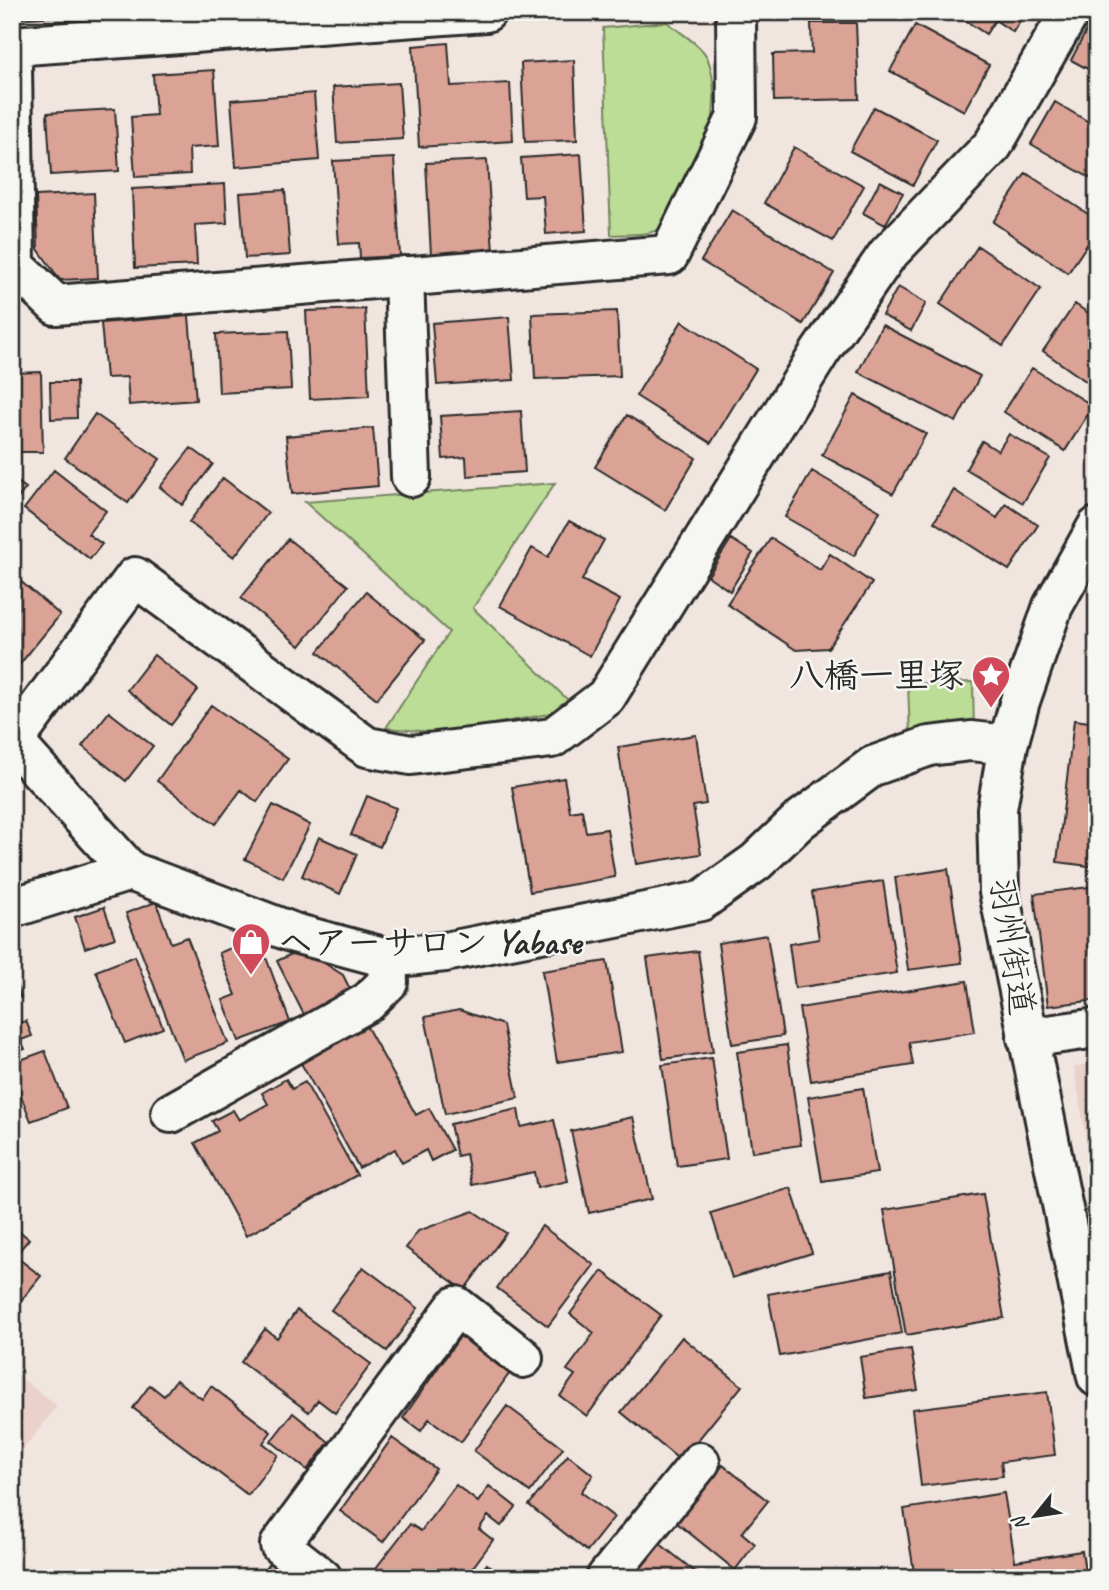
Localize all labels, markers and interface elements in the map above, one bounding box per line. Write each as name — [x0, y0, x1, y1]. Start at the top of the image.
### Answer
place label: 八橋一里塚 — [789, 653, 964, 698]
place icon: 八橋一里塚 — [970, 654, 1012, 709]
street label: 羽州街道 — [979, 873, 1045, 1019]
place label: ヘアーサロン Yabase — [278, 920, 583, 965]
shop icon: ヘアーサロン Yabase — [230, 921, 272, 976]
north arrow — [1000, 1482, 1070, 1552]
text: N — [1006, 1510, 1034, 1535]

